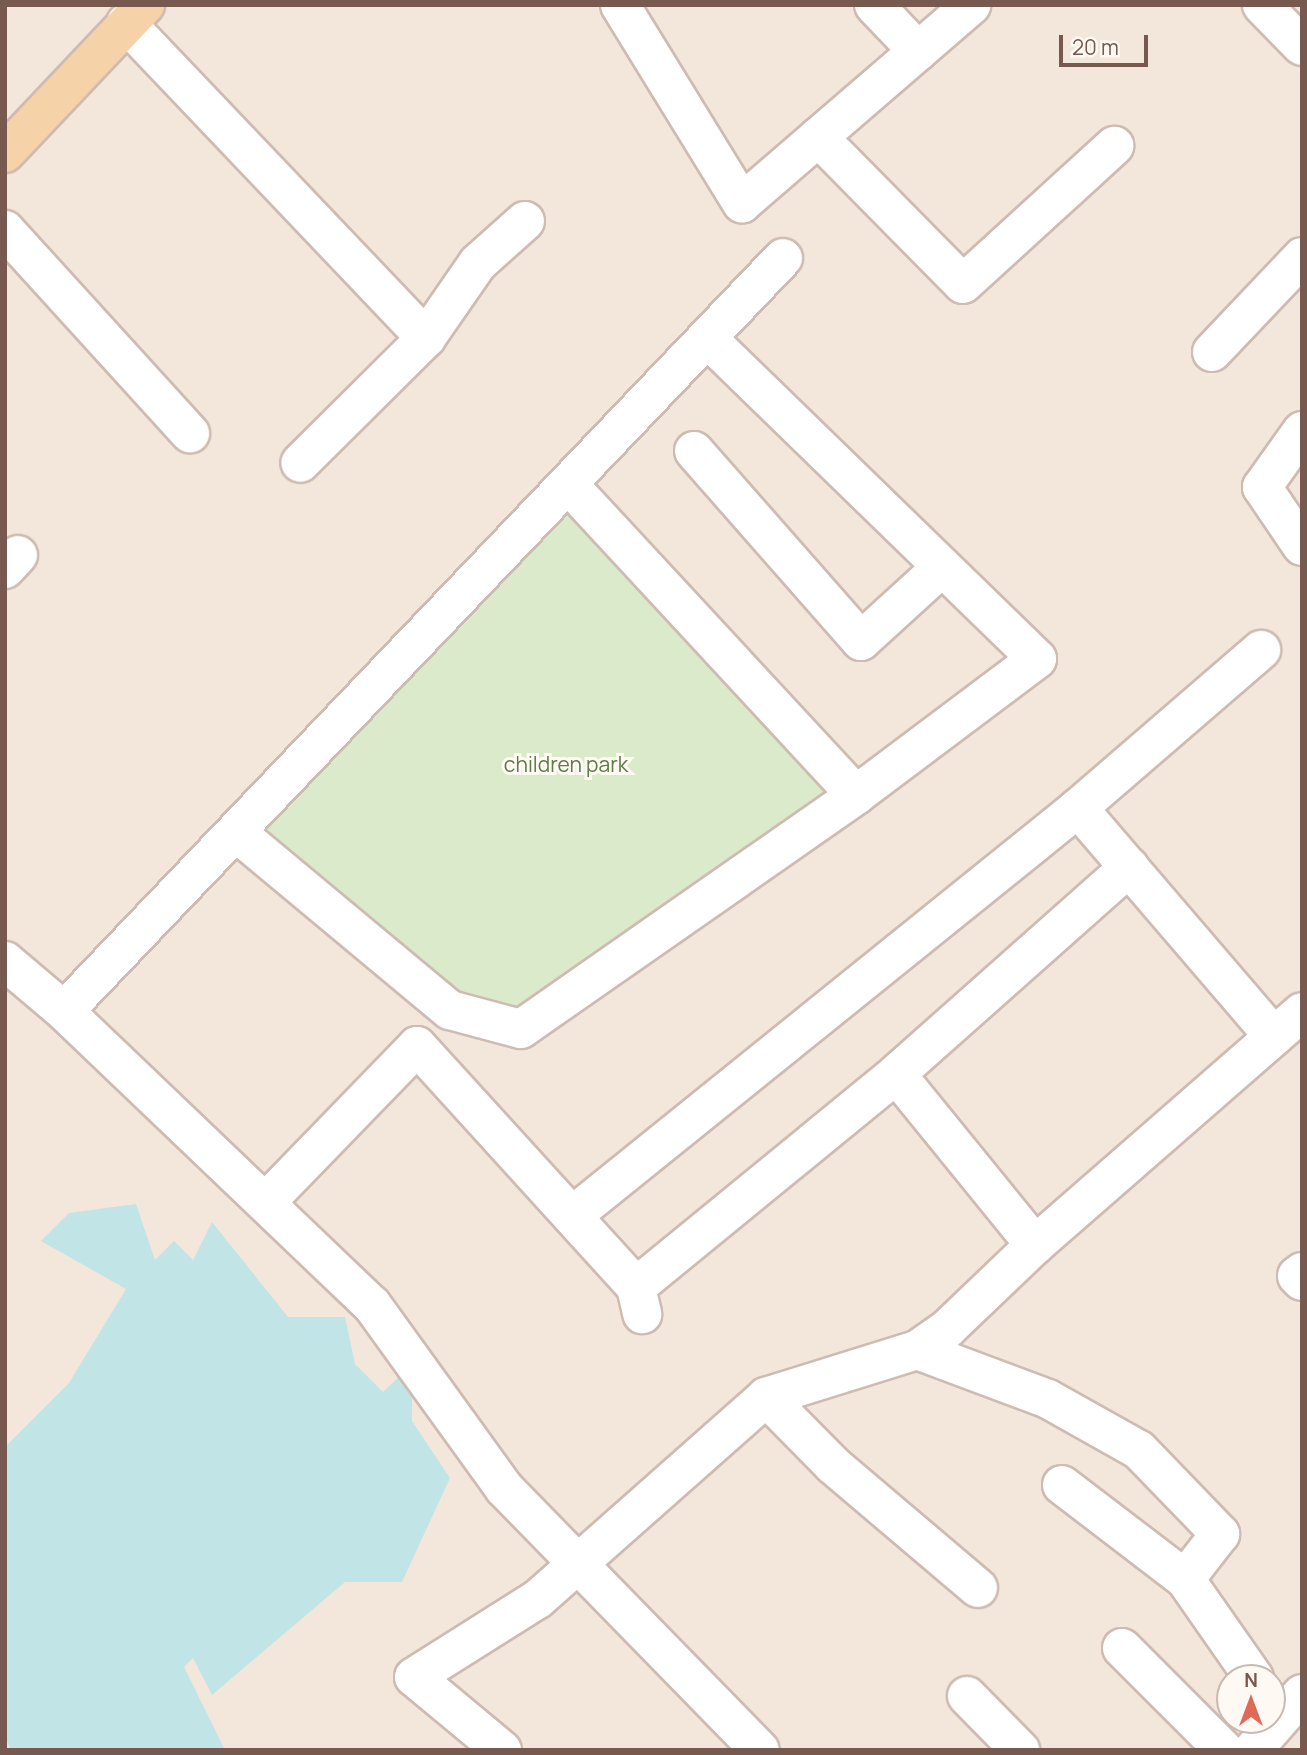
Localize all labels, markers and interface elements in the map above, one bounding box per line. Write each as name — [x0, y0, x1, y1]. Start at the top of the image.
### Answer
scale bar — [1062, 21, 1151, 65]
text: 20 m — [1072, 33, 1119, 61]
park label: children park — [504, 751, 628, 777]
north arrow — [1216, 1664, 1286, 1734]
text: N — [1244, 1667, 1258, 1693]

